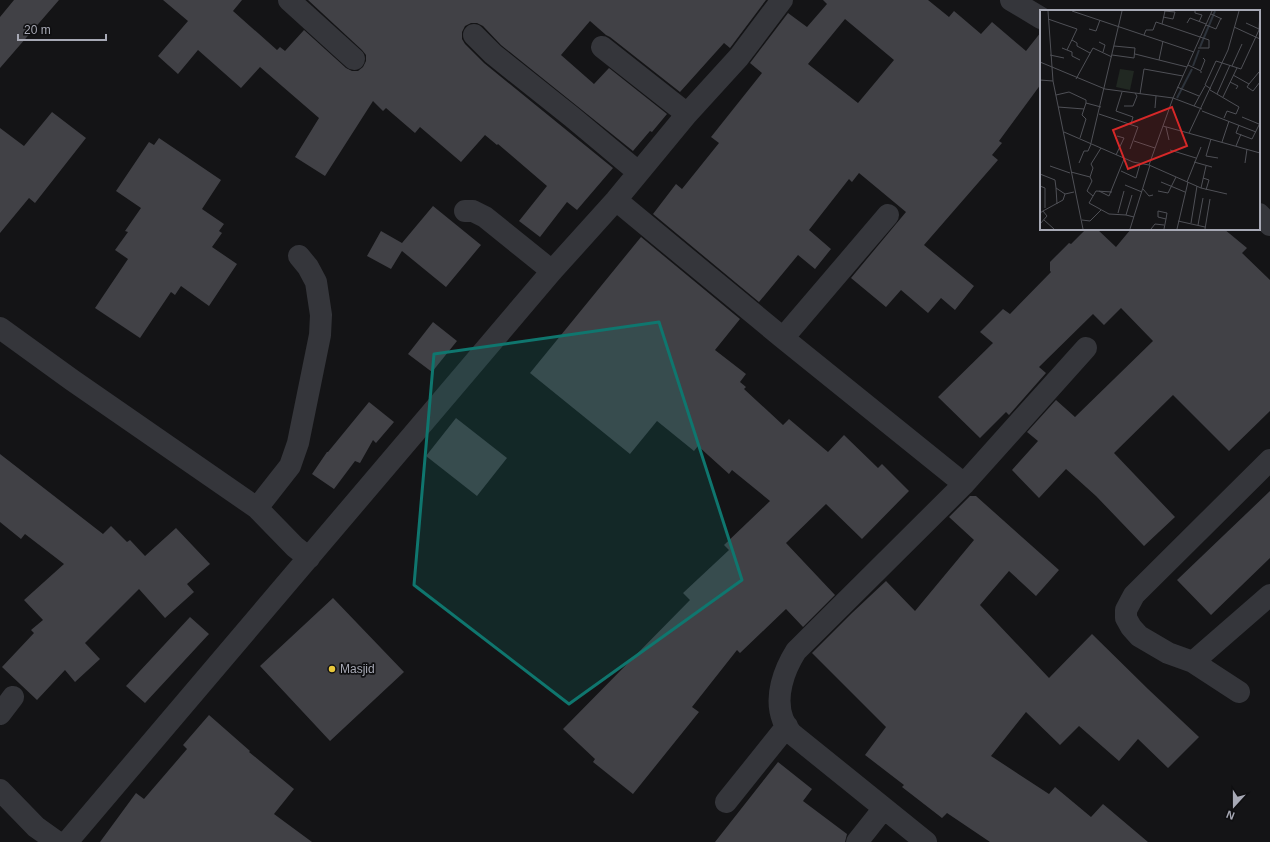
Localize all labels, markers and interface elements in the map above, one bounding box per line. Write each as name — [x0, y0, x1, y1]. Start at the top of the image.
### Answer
inset map — [1040, 10, 1260, 230]
scale bar — [18, 16, 106, 42]
text: 20 m — [24, 23, 51, 37]
place label: Masjid — [340, 662, 375, 676]
marker: Masjid — [327, 664, 337, 674]
north arrow — [1214, 786, 1254, 826]
text: N — [1225, 808, 1236, 822]

